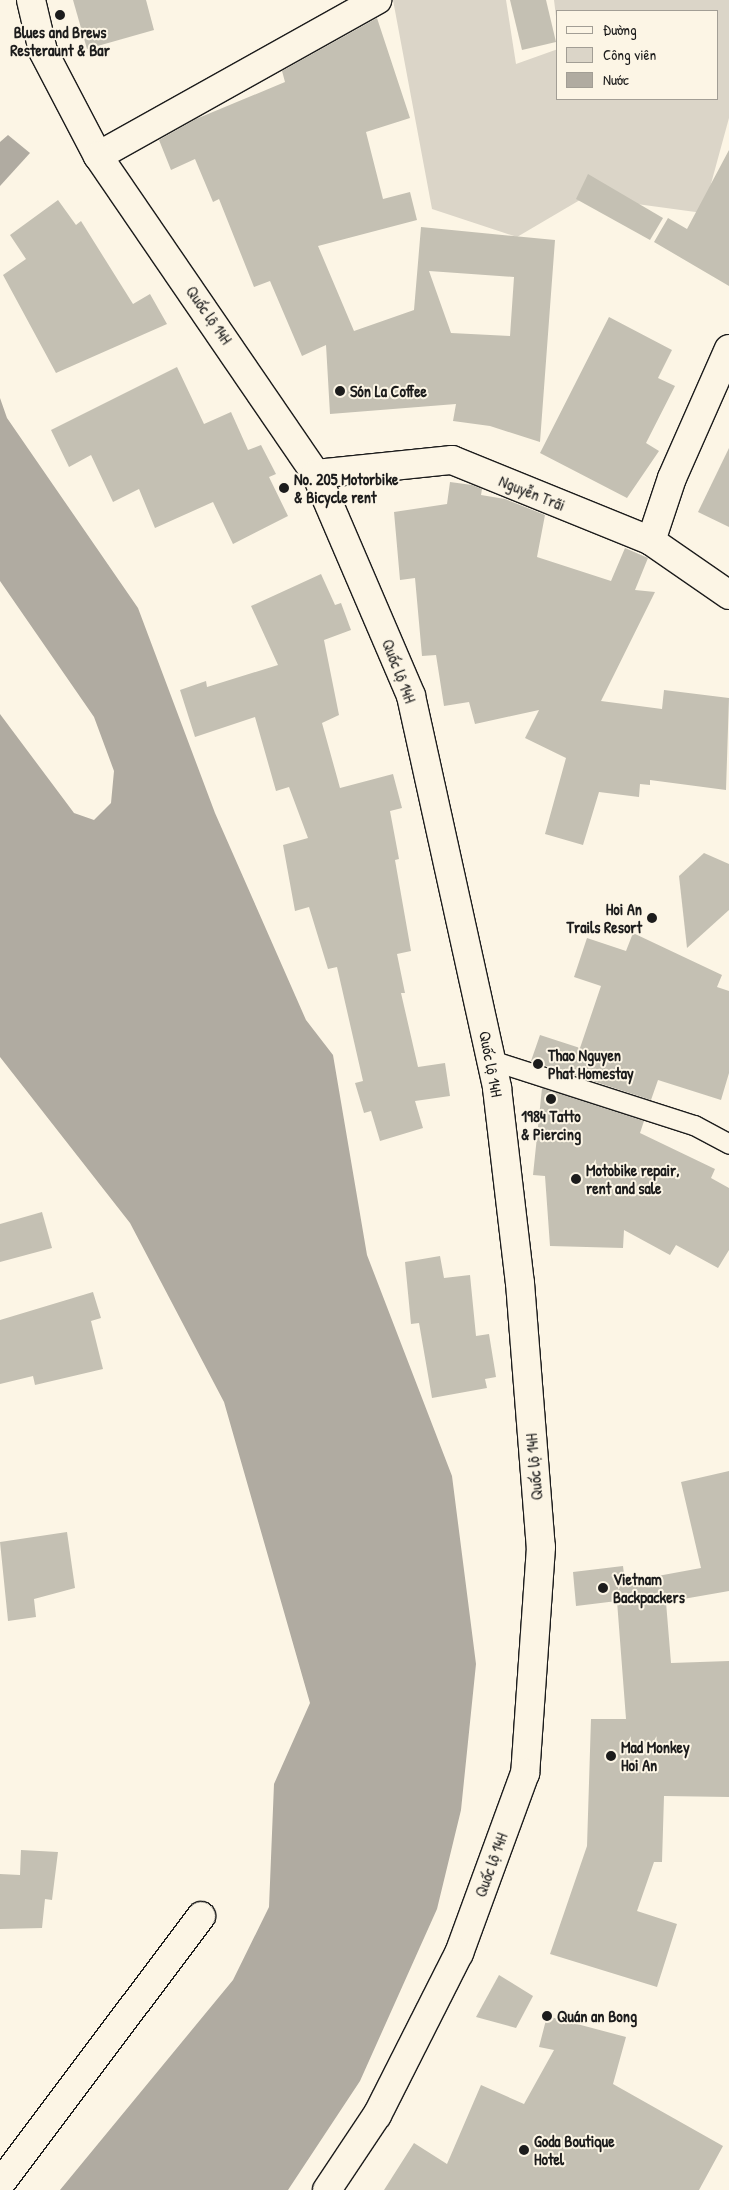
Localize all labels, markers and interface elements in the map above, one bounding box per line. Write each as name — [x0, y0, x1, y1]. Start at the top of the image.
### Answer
marker: Blues and Brews Resteraunt & Bar — [54, 9, 66, 21]
legend — [556, 10, 719, 100]
text: Đường — [603, 19, 637, 40]
place label: Blues and Brews Resteraunt & Bar — [10, 22, 110, 60]
text: Công viên — [603, 44, 656, 65]
text: Nước — [603, 69, 629, 90]
street label: Quốc lộ 14H — [182, 282, 236, 348]
place label: Són La Coffee — [350, 381, 427, 401]
marker: Són La Coffee — [334, 385, 346, 397]
place label: No. 205 Motorbike & Bicycle rent — [294, 469, 398, 507]
street label: Nguyễn Trãi — [496, 471, 568, 515]
marker: No. 205 Motorbike & Bicycle rent — [278, 482, 290, 494]
street label: Quốc lộ 14H — [378, 636, 420, 706]
place label: Hoi An Trails Resort — [566, 899, 642, 937]
marker: Hoi An Trails Resort — [646, 912, 658, 924]
street label: Quốc lộ 14H — [475, 1029, 507, 1099]
place label: Thao Nguyen Phat Homestay — [548, 1045, 634, 1083]
marker: Thao Nguyen Phat Homestay — [532, 1058, 544, 1070]
marker: 1984 Tatto & Piercing — [545, 1093, 557, 1105]
place label: 1984 Tatto & Piercing — [521, 1106, 581, 1144]
place label: Motobike repair, rent and sale — [586, 1160, 679, 1198]
marker: Motobike repair, rent and sale — [570, 1173, 582, 1185]
street label: Quốc lộ 14H — [522, 1433, 546, 1501]
place label: Vietnam Backpackers — [613, 1569, 685, 1607]
marker: Vietnam Backpackers — [597, 1582, 609, 1594]
place label: Mad Monkey Hoi An — [621, 1737, 690, 1775]
marker: Mad Monkey Hoi An — [605, 1750, 617, 1762]
street label: Quốc lộ 14H — [471, 1830, 511, 1900]
place label: Quán an Bong — [557, 2006, 637, 2026]
marker: Quán an Bong — [541, 2010, 553, 2022]
place label: Goda Boutique Hotel — [534, 2131, 615, 2169]
marker: Goda Boutique Hotel — [518, 2144, 530, 2156]

